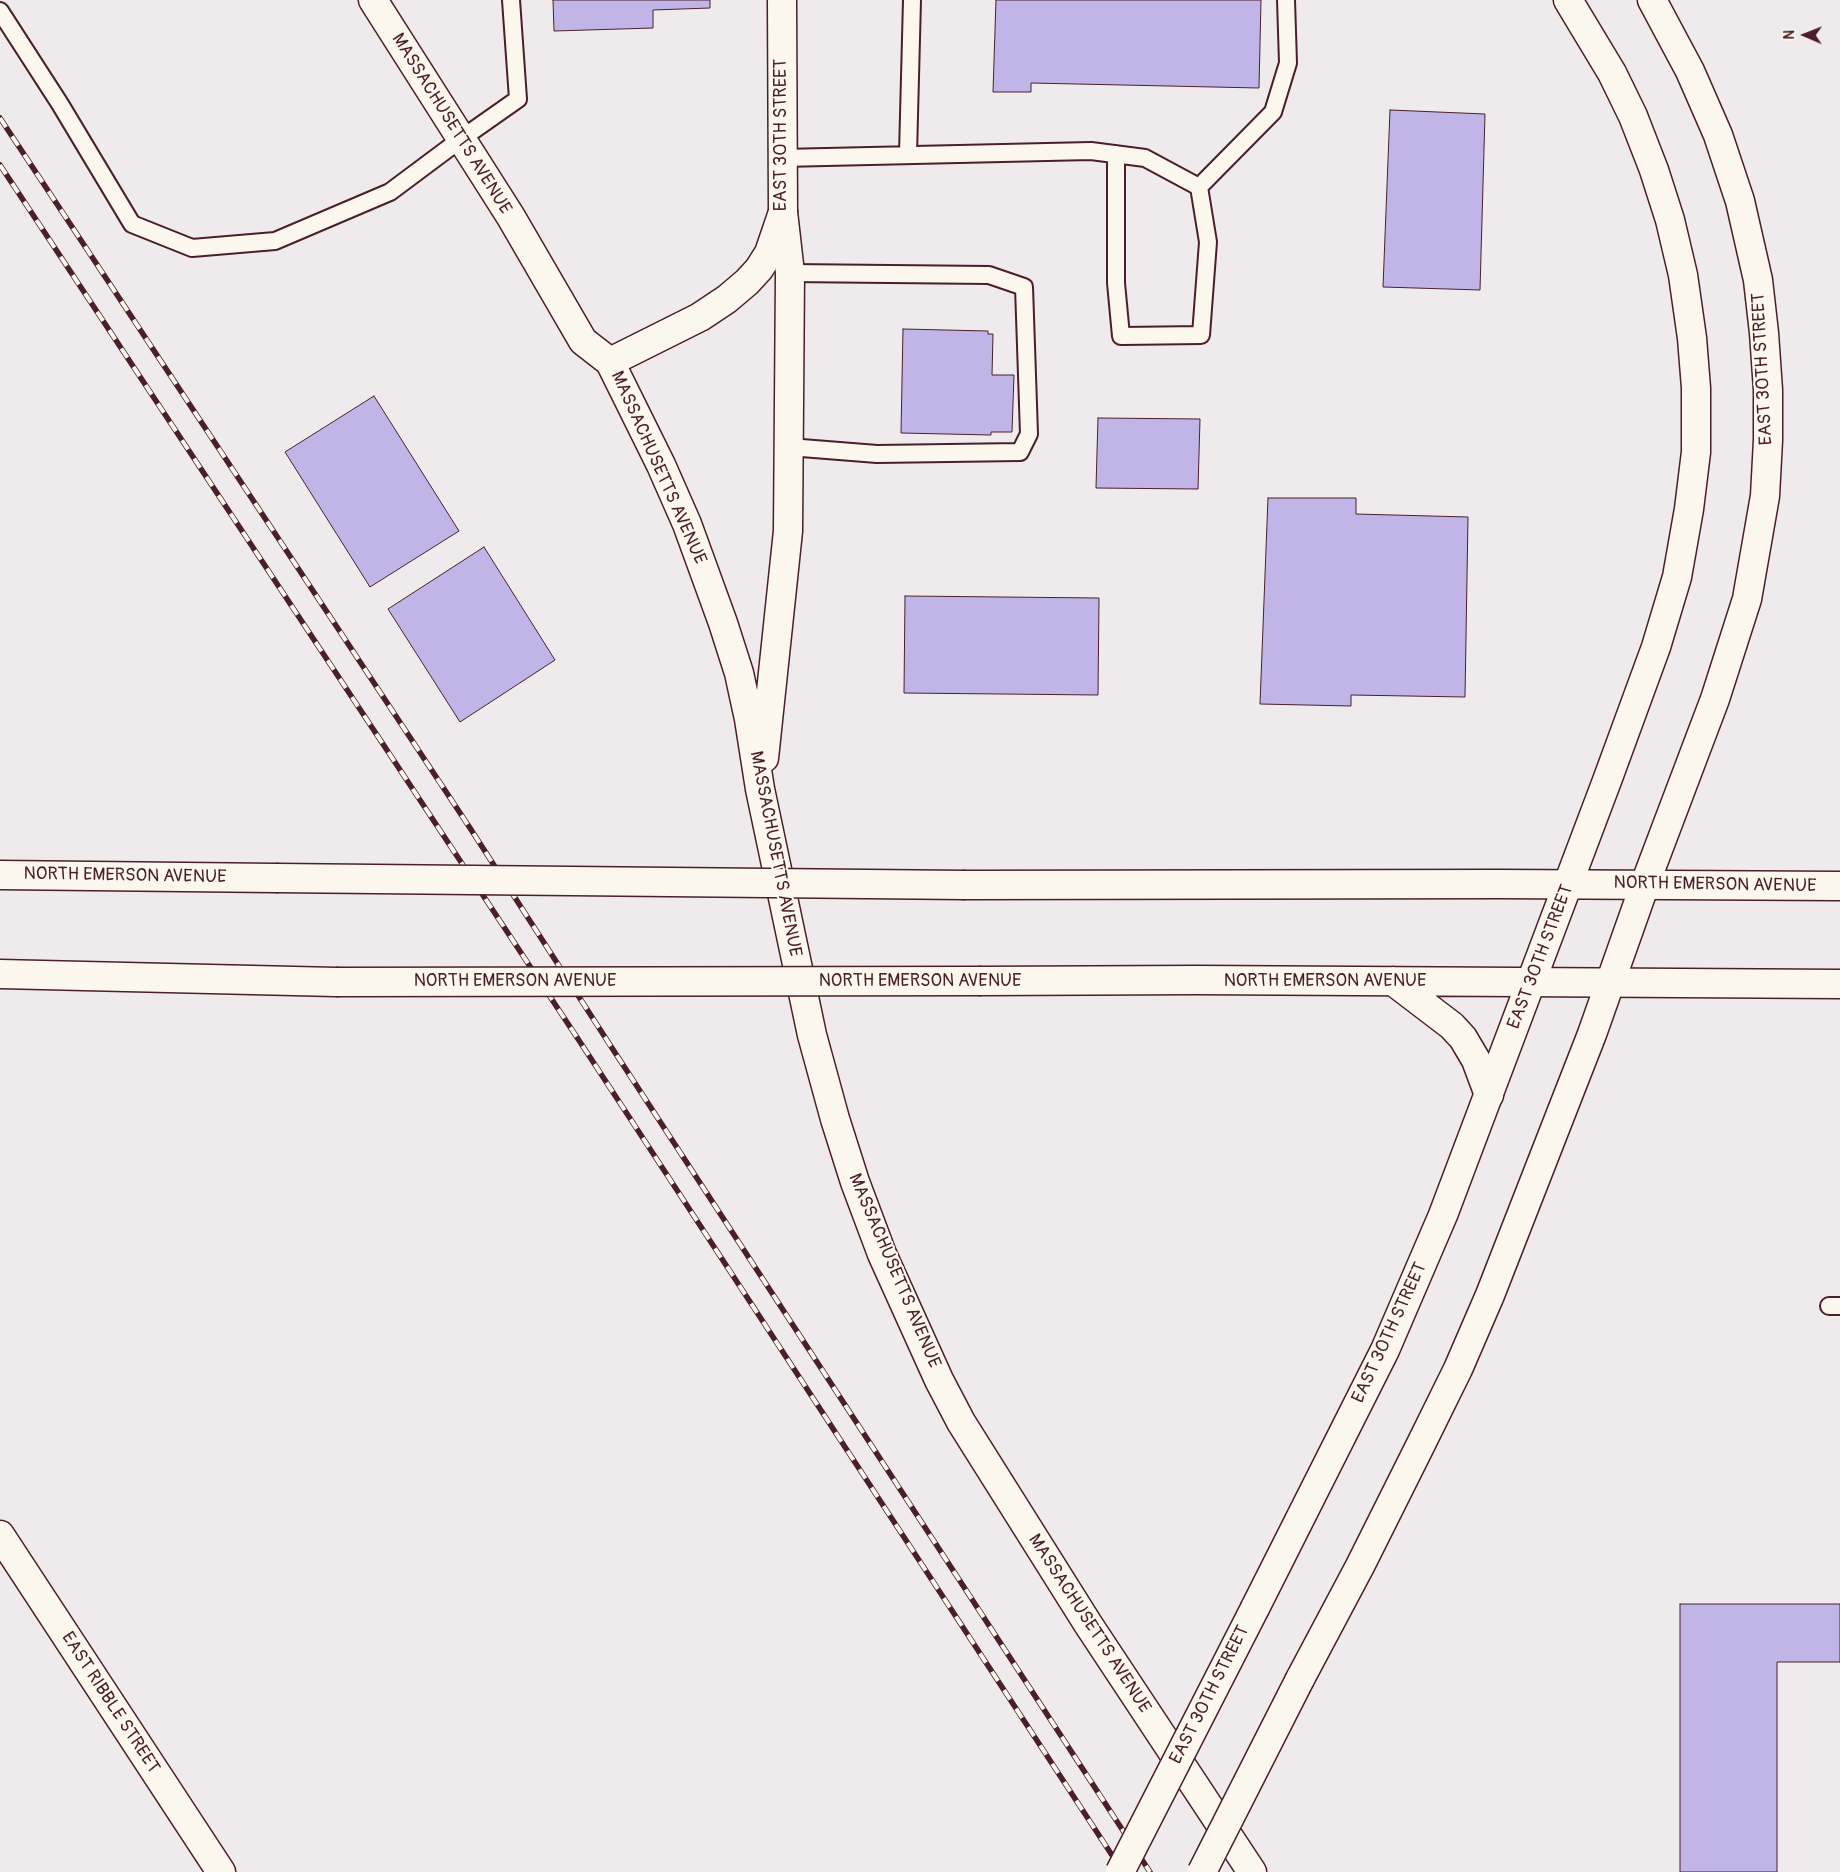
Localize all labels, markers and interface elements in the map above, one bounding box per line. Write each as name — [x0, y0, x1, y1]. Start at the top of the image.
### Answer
north arrow — [1780, 10, 1830, 60]
street label: MASSACHUSETTS AVENUE — [386, 30, 516, 218]
text: N — [1781, 30, 1798, 40]
street label: EAST 30TH STREET — [770, 59, 792, 211]
street label: EAST 30TH STREET — [1748, 292, 1778, 446]
street label: MASSACHUSETTS AVENUE — [606, 368, 710, 568]
street label: MASSACHUSETTS AVENUE — [744, 749, 806, 959]
street label: NORTH EMERSON AVENUE — [23, 863, 227, 889]
street label: NORTH EMERSON AVENUE — [1613, 872, 1817, 898]
street label: EAST 30TH STREET — [1504, 882, 1578, 1032]
street label: NORTH EMERSON AVENUE — [414, 970, 616, 992]
street label: NORTH EMERSON AVENUE — [819, 970, 1021, 992]
street label: NORTH EMERSON AVENUE — [1224, 970, 1426, 992]
street label: MASSACHUSETTS AVENUE — [843, 1170, 945, 1372]
street label: EAST 30TH STREET — [1348, 1259, 1432, 1407]
street label: MASSACHUSETTS AVENUE — [1023, 1530, 1155, 1718]
street label: EAST 30TH STREET — [1166, 1622, 1254, 1768]
street label: EAST RIBBLE STREET — [56, 1628, 164, 1778]

